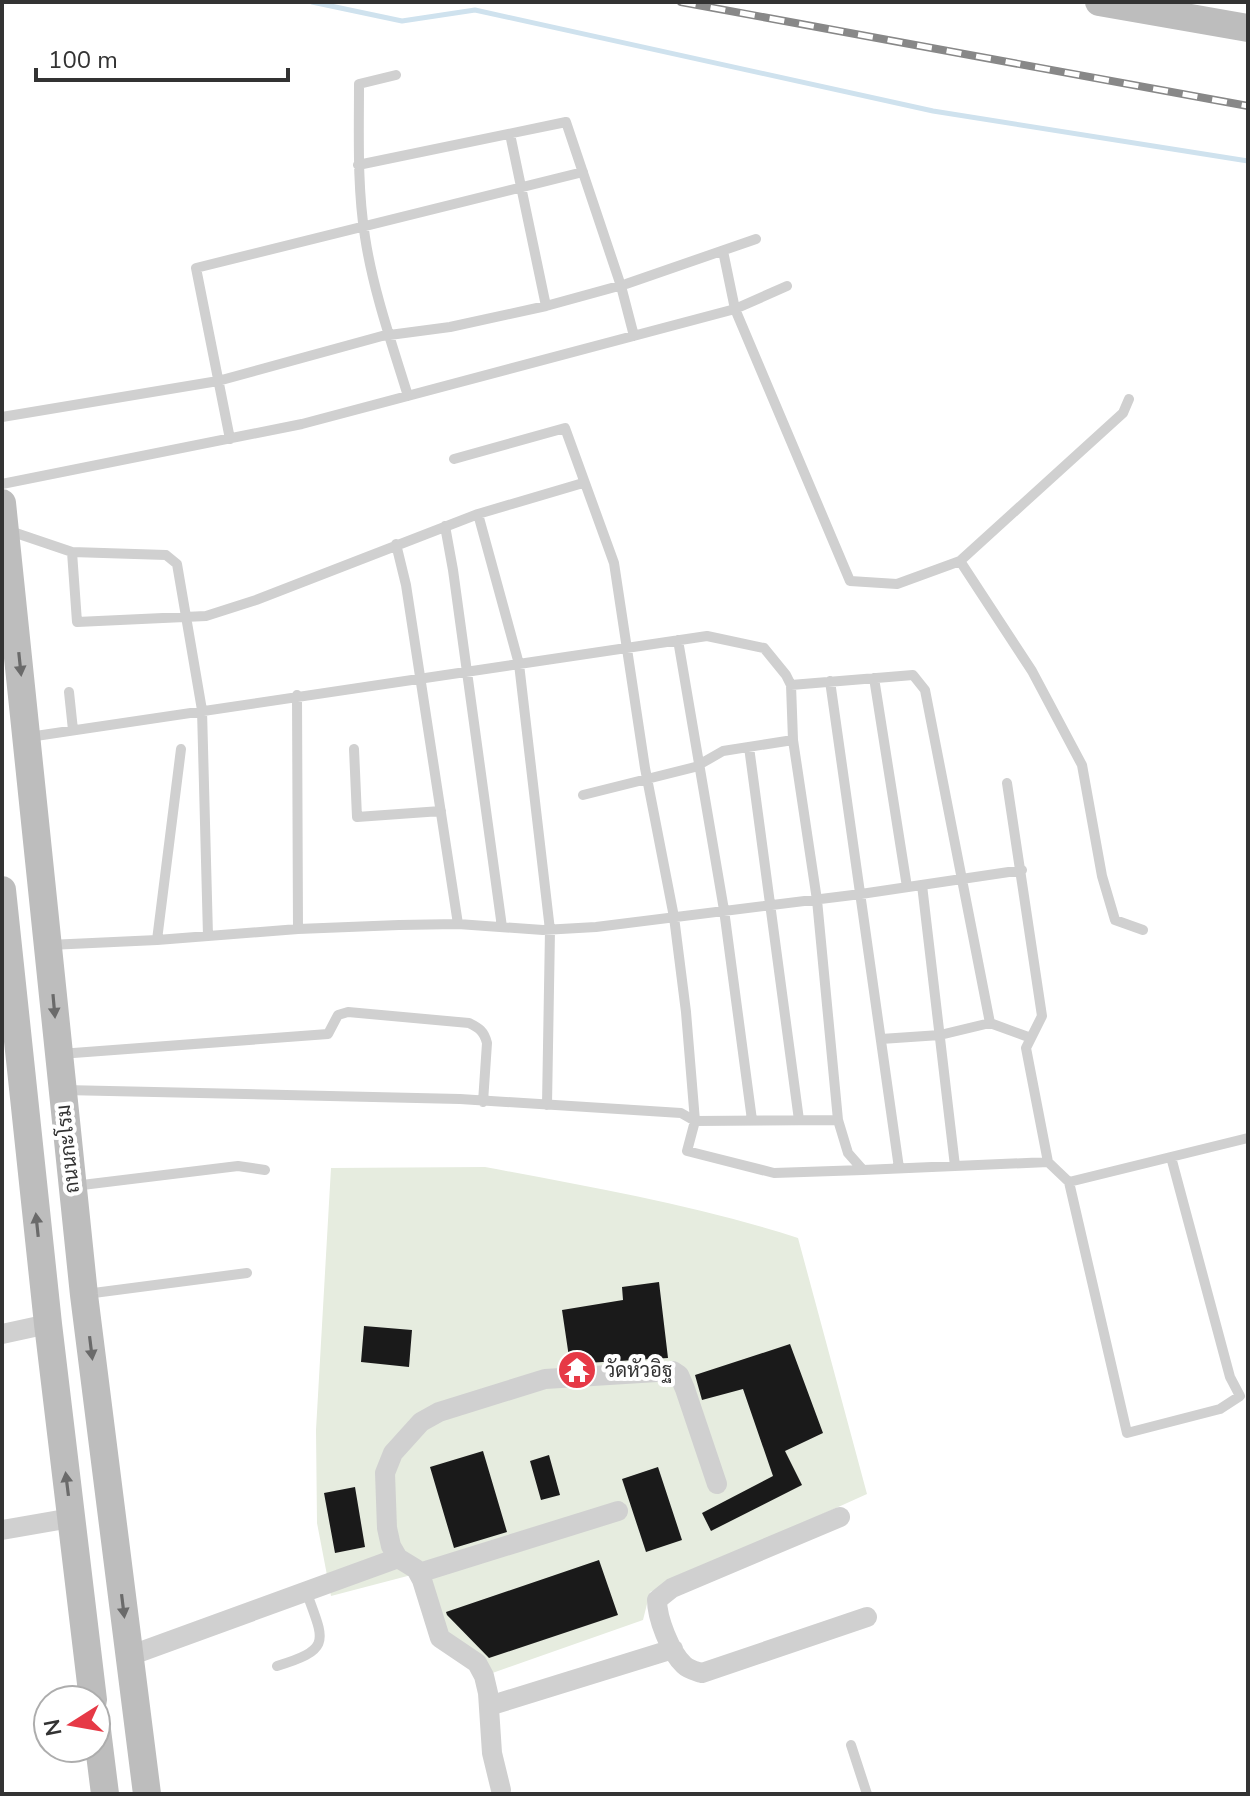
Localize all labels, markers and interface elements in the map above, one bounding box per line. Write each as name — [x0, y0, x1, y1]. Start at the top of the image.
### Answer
scale bar — [36, 32, 288, 82]
text: 100 m — [48, 44, 118, 76]
one-way arrow — [13, 652, 26, 677]
one-way arrow — [48, 994, 61, 1019]
street label: ถนนกะโรม — [50, 1103, 86, 1195]
one-way arrow — [31, 1212, 44, 1237]
one-way arrow — [85, 1336, 98, 1361]
temple icon: วัดหัวอิฐ — [556, 1349, 598, 1391]
place label: วัดหัวอิฐ — [605, 1357, 673, 1384]
one-way arrow — [60, 1471, 73, 1496]
one-way arrow — [116, 1594, 129, 1619]
north arrow — [32, 1684, 112, 1764]
text: N — [37, 1717, 70, 1739]

